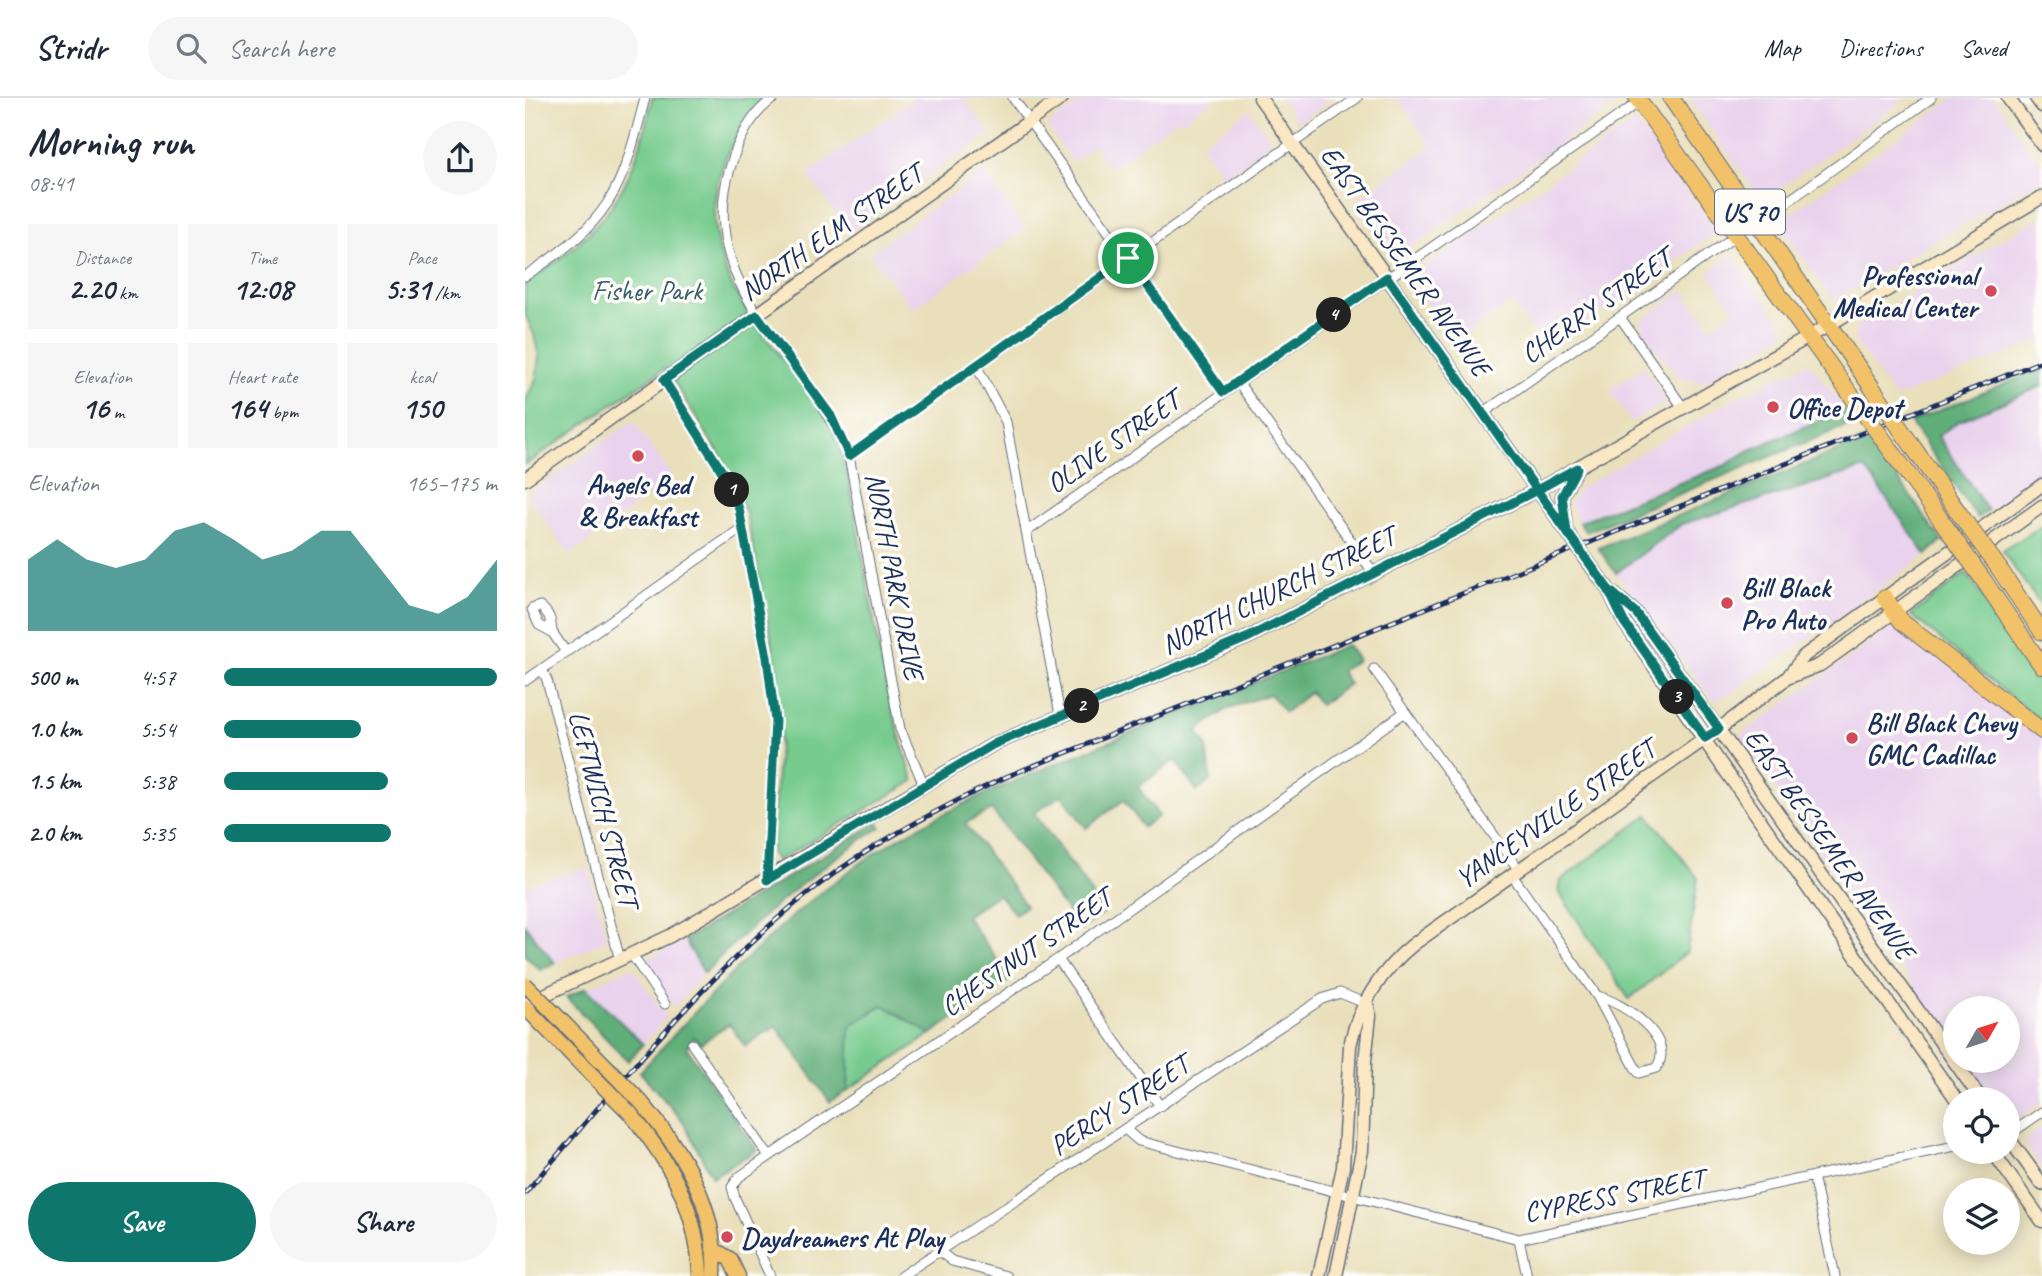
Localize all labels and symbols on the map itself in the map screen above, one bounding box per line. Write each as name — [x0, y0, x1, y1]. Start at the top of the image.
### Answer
street label: EAST BESSEMER AVENUE — [1313, 139, 1501, 386]
street label: NORTH ELM STREET — [733, 152, 934, 308]
road number: US 70 — [1715, 189, 1785, 234]
pin — [1098, 228, 1158, 288]
street label: CHERRY STREET — [1514, 237, 1684, 371]
place label: Professional Medical Center — [1833, 258, 1982, 325]
park label: Fisher Park — [592, 273, 704, 308]
marker: Professional Medical Center — [1983, 283, 1999, 299]
pin: 4 — [1317, 298, 1351, 332]
street label: OLIVE STREET — [1039, 379, 1193, 501]
place label: Office Depot — [1787, 390, 1906, 425]
marker: Office Depot — [1765, 399, 1781, 415]
marker: Angels Bed & Breakfast — [630, 448, 646, 464]
place label: Angels Bed & Breakfast — [579, 467, 701, 534]
street label: NORTH PARK DRIVE — [858, 470, 933, 685]
pin: 1 — [715, 472, 749, 508]
street label: NORTH CHURCH STREET — [1155, 515, 1406, 662]
place label: Bill Black Pro Auto — [1741, 570, 1832, 637]
marker: Bill Black Pro Auto — [1719, 595, 1735, 611]
pin: 3 — [1659, 680, 1695, 714]
pin: 2 — [1065, 688, 1099, 724]
place label: Bill Black Chevy GMC Cadillac — [1866, 705, 2019, 772]
street label: LEFTWICH STREET — [561, 707, 649, 917]
street label: EAST BESSEMER AVENUE — [1737, 722, 1925, 969]
street label: YANCEYVILLE STREET — [1448, 728, 1667, 896]
marker: Bill Black Chevy GMC Cadillac — [1844, 730, 1860, 746]
street label: CHESTNUT STREET — [934, 877, 1123, 1024]
north arrow — [1943, 996, 2019, 1073]
street label: PERCY STREET — [1043, 1043, 1201, 1163]
street label: CYPRESS STREET — [1521, 1159, 1713, 1230]
place label: Daydreamers At Play — [741, 1220, 947, 1255]
marker: Daydreamers At Play — [719, 1229, 735, 1245]

